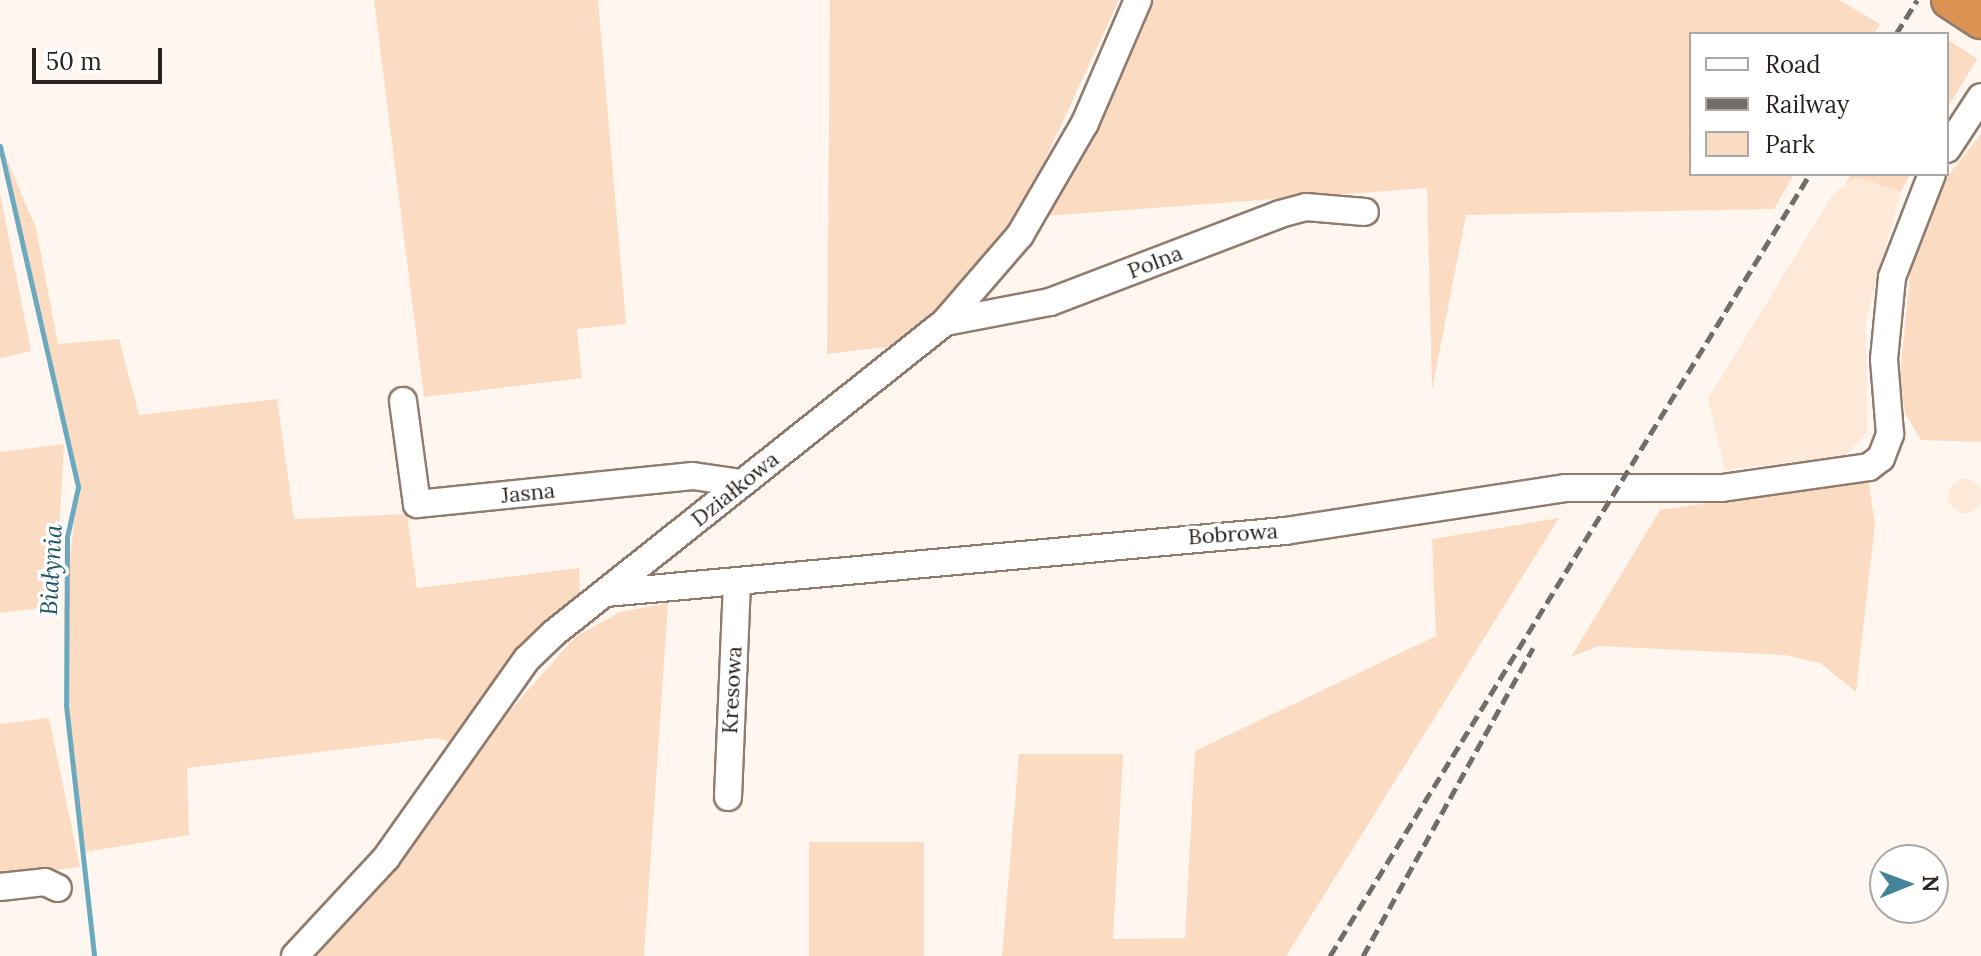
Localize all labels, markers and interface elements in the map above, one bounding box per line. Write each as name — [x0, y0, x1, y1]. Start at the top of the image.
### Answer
scale bar — [36, 32, 166, 82]
legend — [1689, 32, 1949, 176]
text: 50 m — [46, 46, 102, 77]
text: Road — [1765, 49, 1821, 80]
text: Railway — [1765, 89, 1849, 120]
text: Park — [1765, 129, 1815, 160]
street label: Polna — [1124, 240, 1186, 284]
street label: Działkowa — [686, 446, 784, 532]
street label: Jasna — [500, 477, 556, 509]
street label: Bobrowa — [1187, 518, 1279, 550]
water label: Białynia — [34, 524, 68, 616]
street label: Kresowa — [717, 645, 747, 735]
north arrow — [1869, 844, 1949, 924]
text: N — [1917, 875, 1945, 892]

